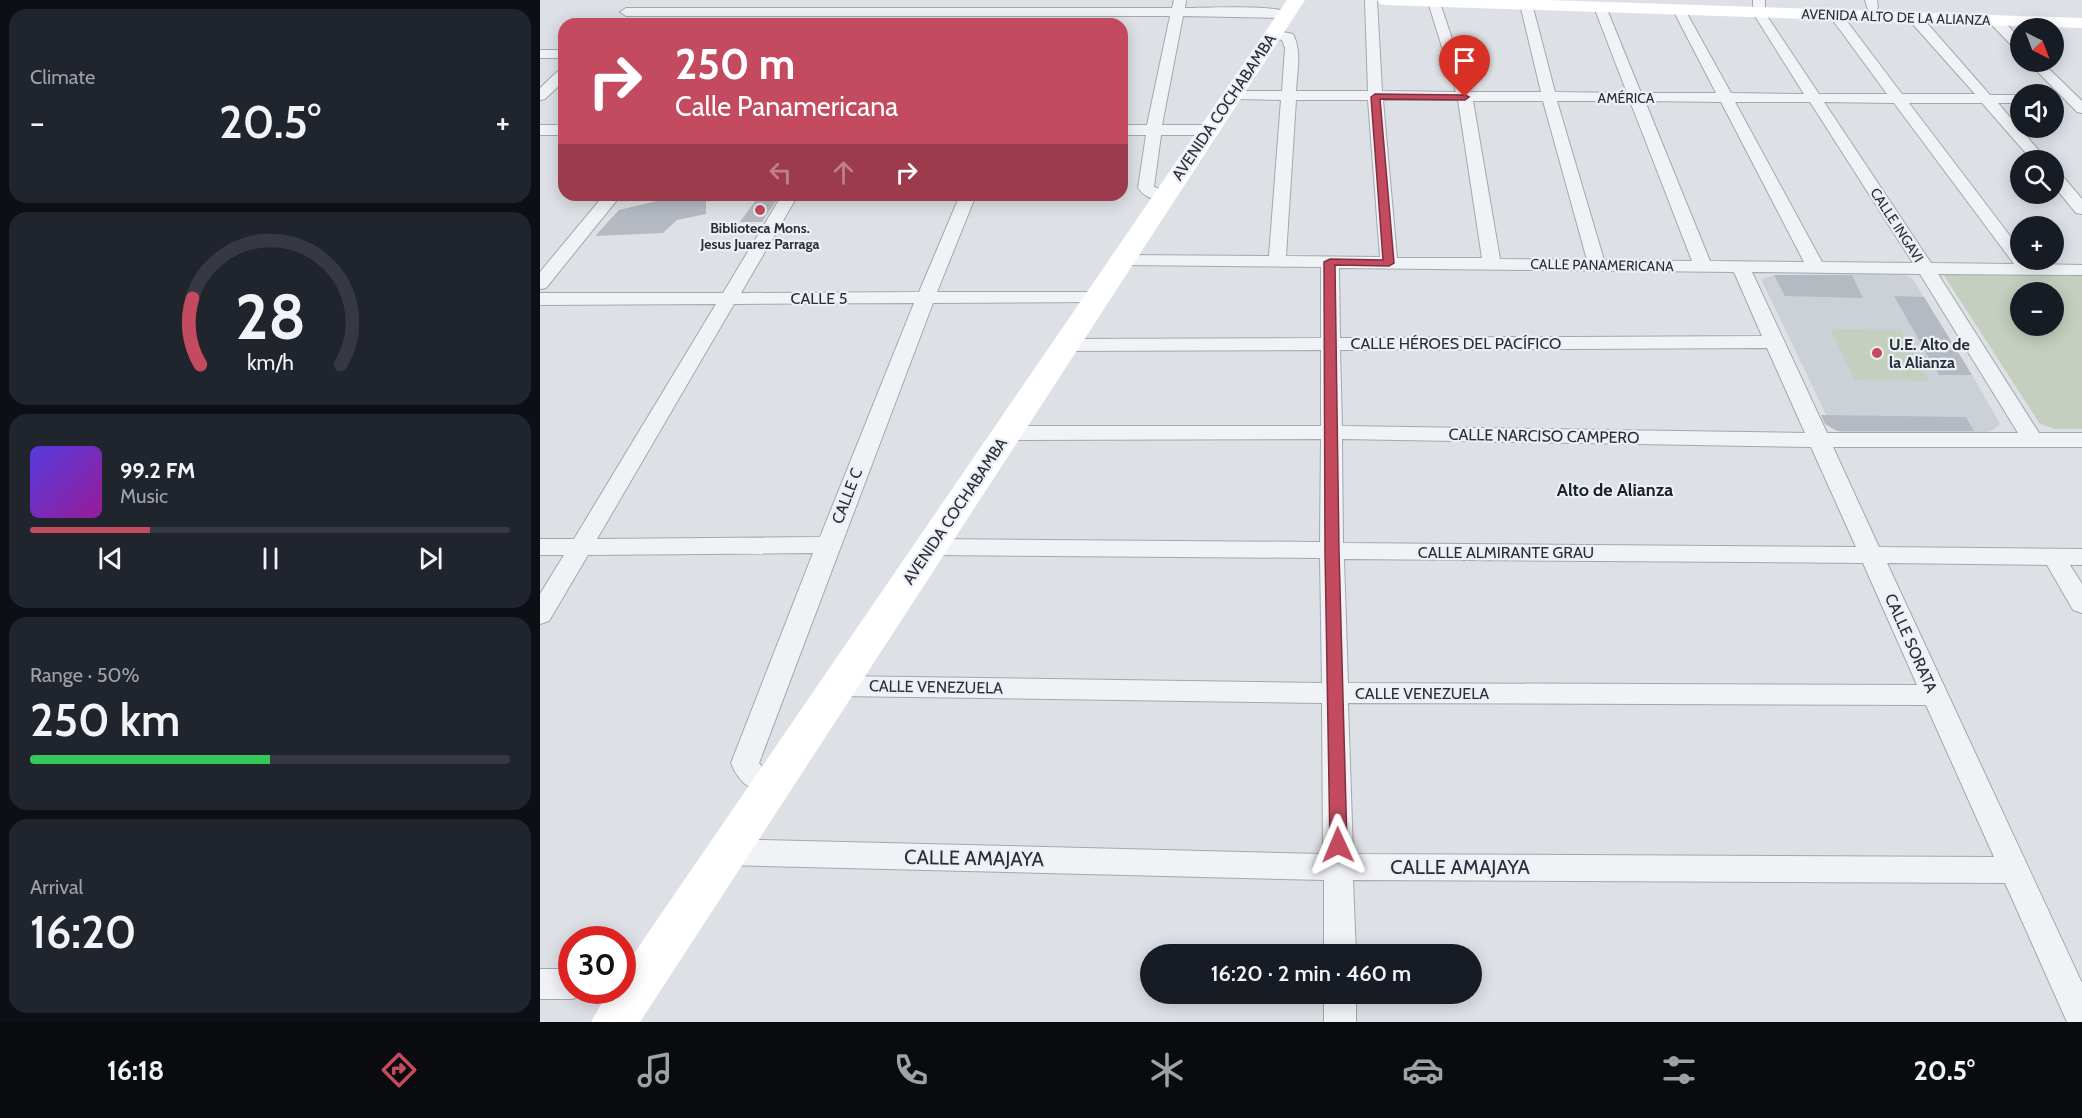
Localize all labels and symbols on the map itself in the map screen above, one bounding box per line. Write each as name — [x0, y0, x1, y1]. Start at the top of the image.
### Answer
street label: AVENIDA ALTO DE LA ALIANZA — [1801, 5, 1991, 29]
north arrow — [2010, 18, 2064, 72]
street label: AVENIDA COCHABAMBA — [1168, 30, 1280, 184]
pin — [1439, 35, 1490, 97]
street label: AMÉRICA — [1598, 89, 1655, 107]
street label: CALLE INGAVI — [1866, 184, 1928, 266]
marker: Biblioteca Mons. Jesus Juarez Parraga — [753, 203, 767, 217]
place label: Biblioteca Mons. Jesus Juarez Parraga — [700, 219, 819, 253]
street label: CALLE PANAMERICANA — [1530, 255, 1674, 275]
street label: CALLE 5 — [791, 289, 847, 308]
street label: CALLE HÉROES DEL PACÍFICO — [1351, 334, 1561, 353]
place label: U.E. Alto de la Alianza — [1889, 335, 1970, 372]
marker: U.E. Alto de la Alianza — [1870, 346, 1884, 360]
street label: CALLE NARCISO CAMPERO — [1448, 425, 1640, 447]
street label: AVENIDA COCHABAMBA — [899, 434, 1011, 588]
street label: CALLE C — [828, 465, 866, 527]
district label: Alto de Alianza — [1557, 479, 1673, 501]
street label: CALLE ALMIRANTE GRAU — [1418, 543, 1594, 562]
street label: CALLE SORATA — [1881, 591, 1941, 695]
street label: CALLE VENEZUELA — [869, 676, 1003, 698]
street label: CALLE VENEZUELA — [1355, 684, 1489, 703]
position arrow — [1306, 813, 1370, 877]
street label: CALLE AMAJAYA — [904, 845, 1045, 871]
street label: CALLE AMAJAYA — [1390, 855, 1531, 879]
speed limit sign: 30 — [558, 926, 636, 1004]

